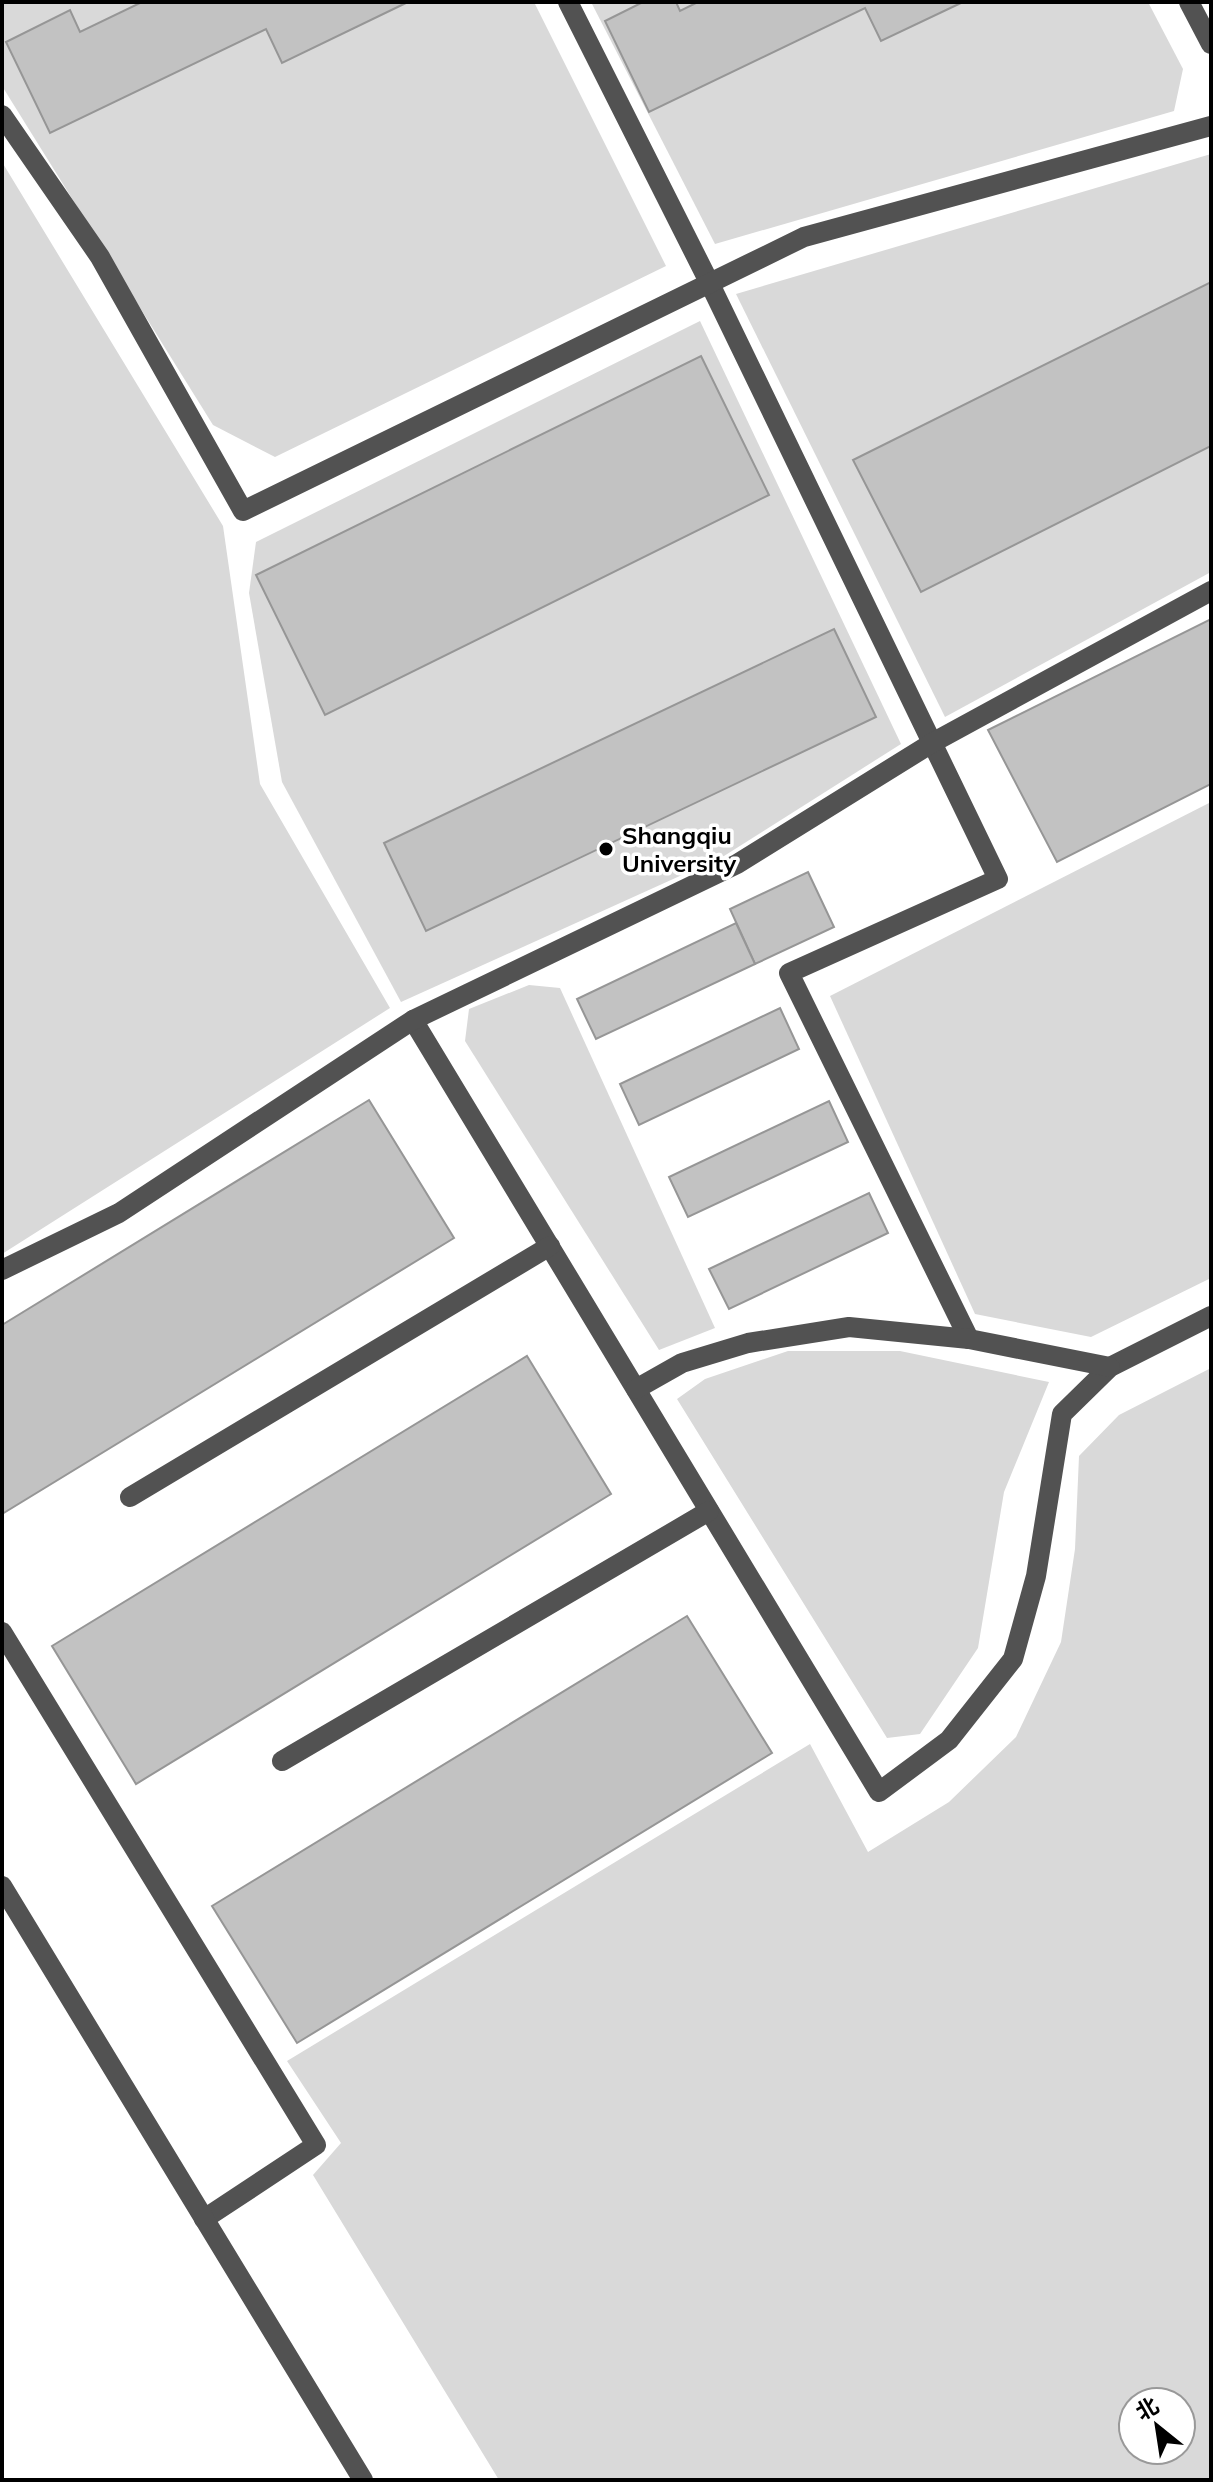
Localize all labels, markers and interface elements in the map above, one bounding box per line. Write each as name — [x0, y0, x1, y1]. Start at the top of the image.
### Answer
place label: Shangqiu University — [622, 820, 737, 878]
marker: Shangqiu University — [597, 840, 615, 858]
north arrow — [1117, 2386, 1197, 2466]
text: 北 — [1130, 2391, 1164, 2426]

